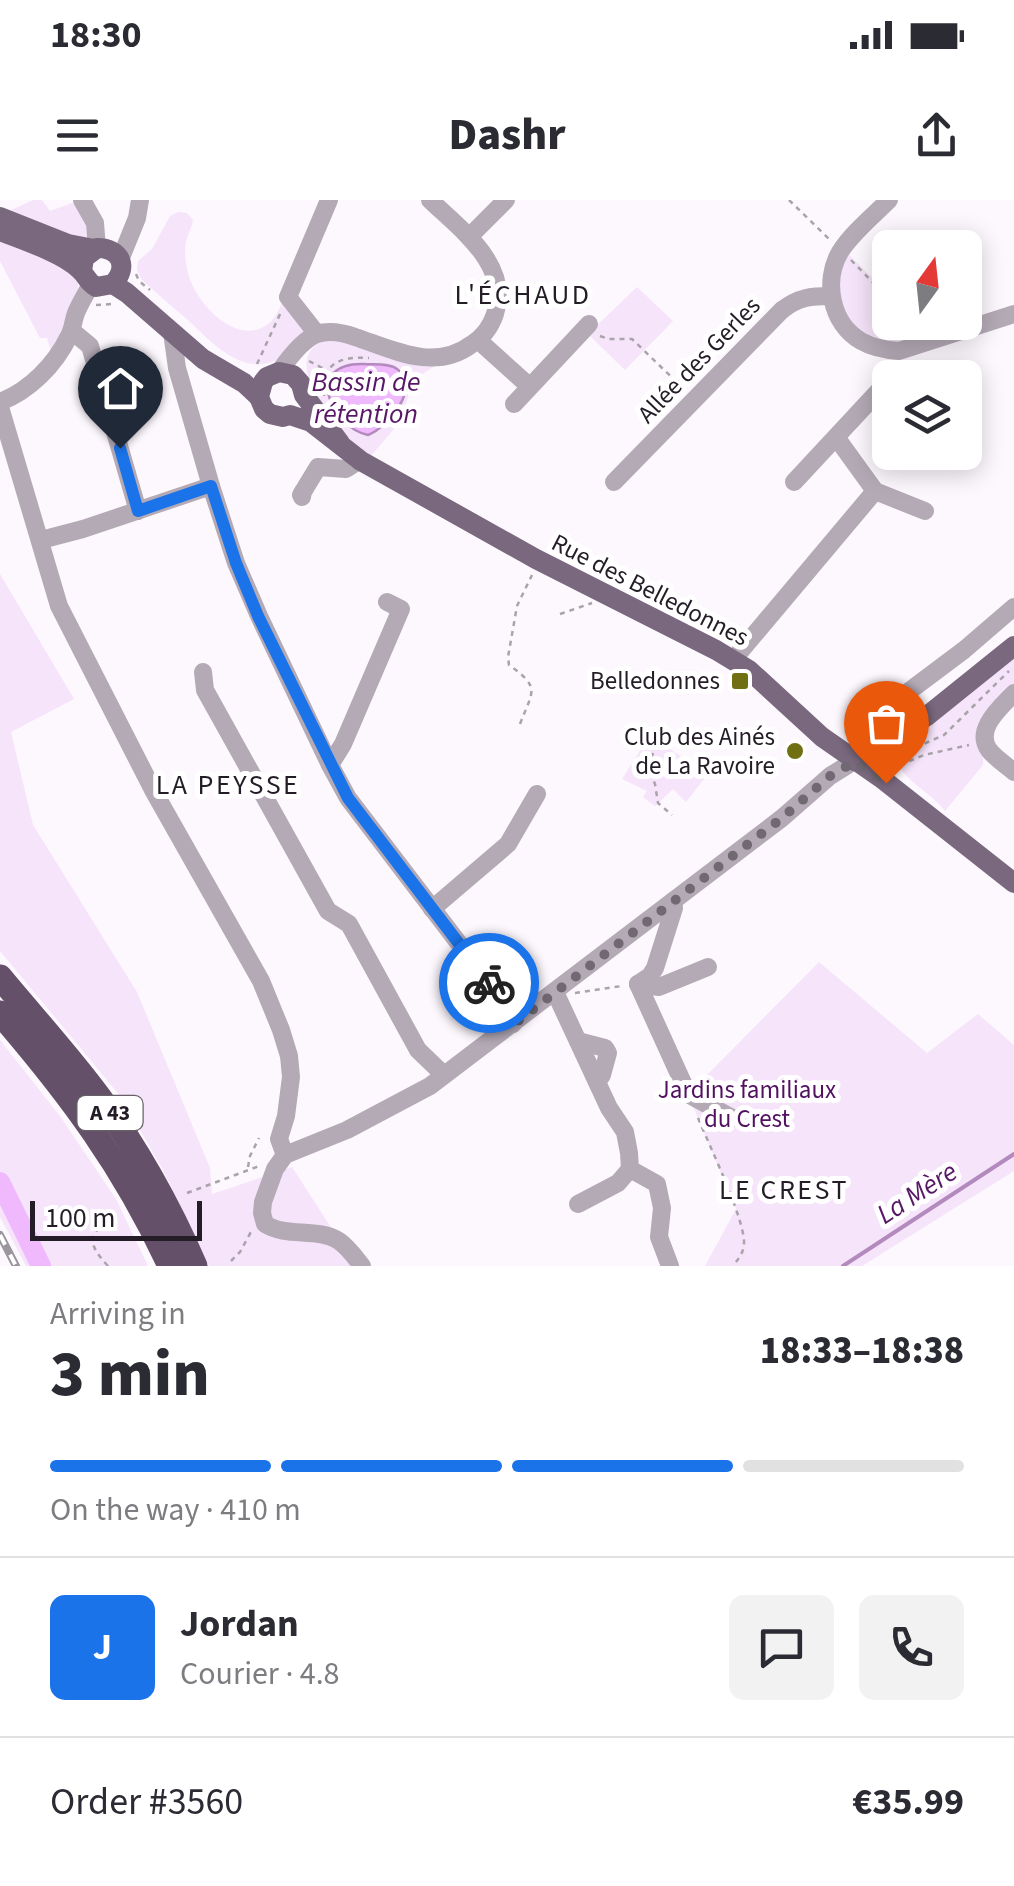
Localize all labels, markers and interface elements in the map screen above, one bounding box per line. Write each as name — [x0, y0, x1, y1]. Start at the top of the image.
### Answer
text: 18:30 — [50, 8, 142, 62]
text: Dashr — [448, 103, 566, 167]
icon: menu — [50, 108, 105, 163]
icon: share — [909, 108, 964, 163]
north arrow — [872, 230, 982, 340]
map controls — [872, 230, 982, 470]
district label: L'ÉCHAUD — [454, 275, 592, 315]
street label: Allée des Gerles — [629, 289, 769, 431]
pin — [78, 346, 163, 449]
button: layers — [872, 360, 982, 470]
icon: home — [93, 361, 148, 416]
water label: Bassin de rétention — [312, 362, 420, 434]
street label: Rue des Belledonnes — [545, 525, 755, 655]
place label: Belledonnes — [590, 663, 720, 699]
marker: Belledonnes — [729, 670, 751, 692]
pin — [844, 681, 929, 784]
icon: bag — [859, 696, 914, 751]
place label: Club des Ainés de La Ravoire — [624, 719, 775, 784]
marker: Club des Ainés de La Ravoire — [784, 740, 806, 762]
district label: LA PEYSSE — [156, 765, 300, 805]
courier — [439, 933, 539, 1033]
icon: bike — [462, 956, 517, 1011]
park label: Jardins familiaux du Crest — [658, 1072, 836, 1137]
road number: A 43 — [78, 1096, 142, 1130]
water label: La Mère — [869, 1152, 965, 1234]
district label: LE CREST — [719, 1170, 849, 1210]
scale bar — [30, 1196, 202, 1240]
text: 100 m — [45, 1198, 116, 1238]
text: Arriving in — [50, 1291, 186, 1337]
text: 18:33–18:38 — [760, 1324, 964, 1378]
text: 3 min — [50, 1328, 210, 1421]
text: On the way · 410 m — [50, 1487, 301, 1533]
button: chat — [729, 1595, 834, 1700]
button: phone — [859, 1595, 964, 1700]
text: Jordan — [180, 1597, 299, 1651]
text: J — [93, 1620, 112, 1674]
text: Courier · 4.8 — [180, 1651, 340, 1697]
text: Order #3560 — [50, 1775, 243, 1829]
text: €35.99 — [852, 1775, 964, 1829]

